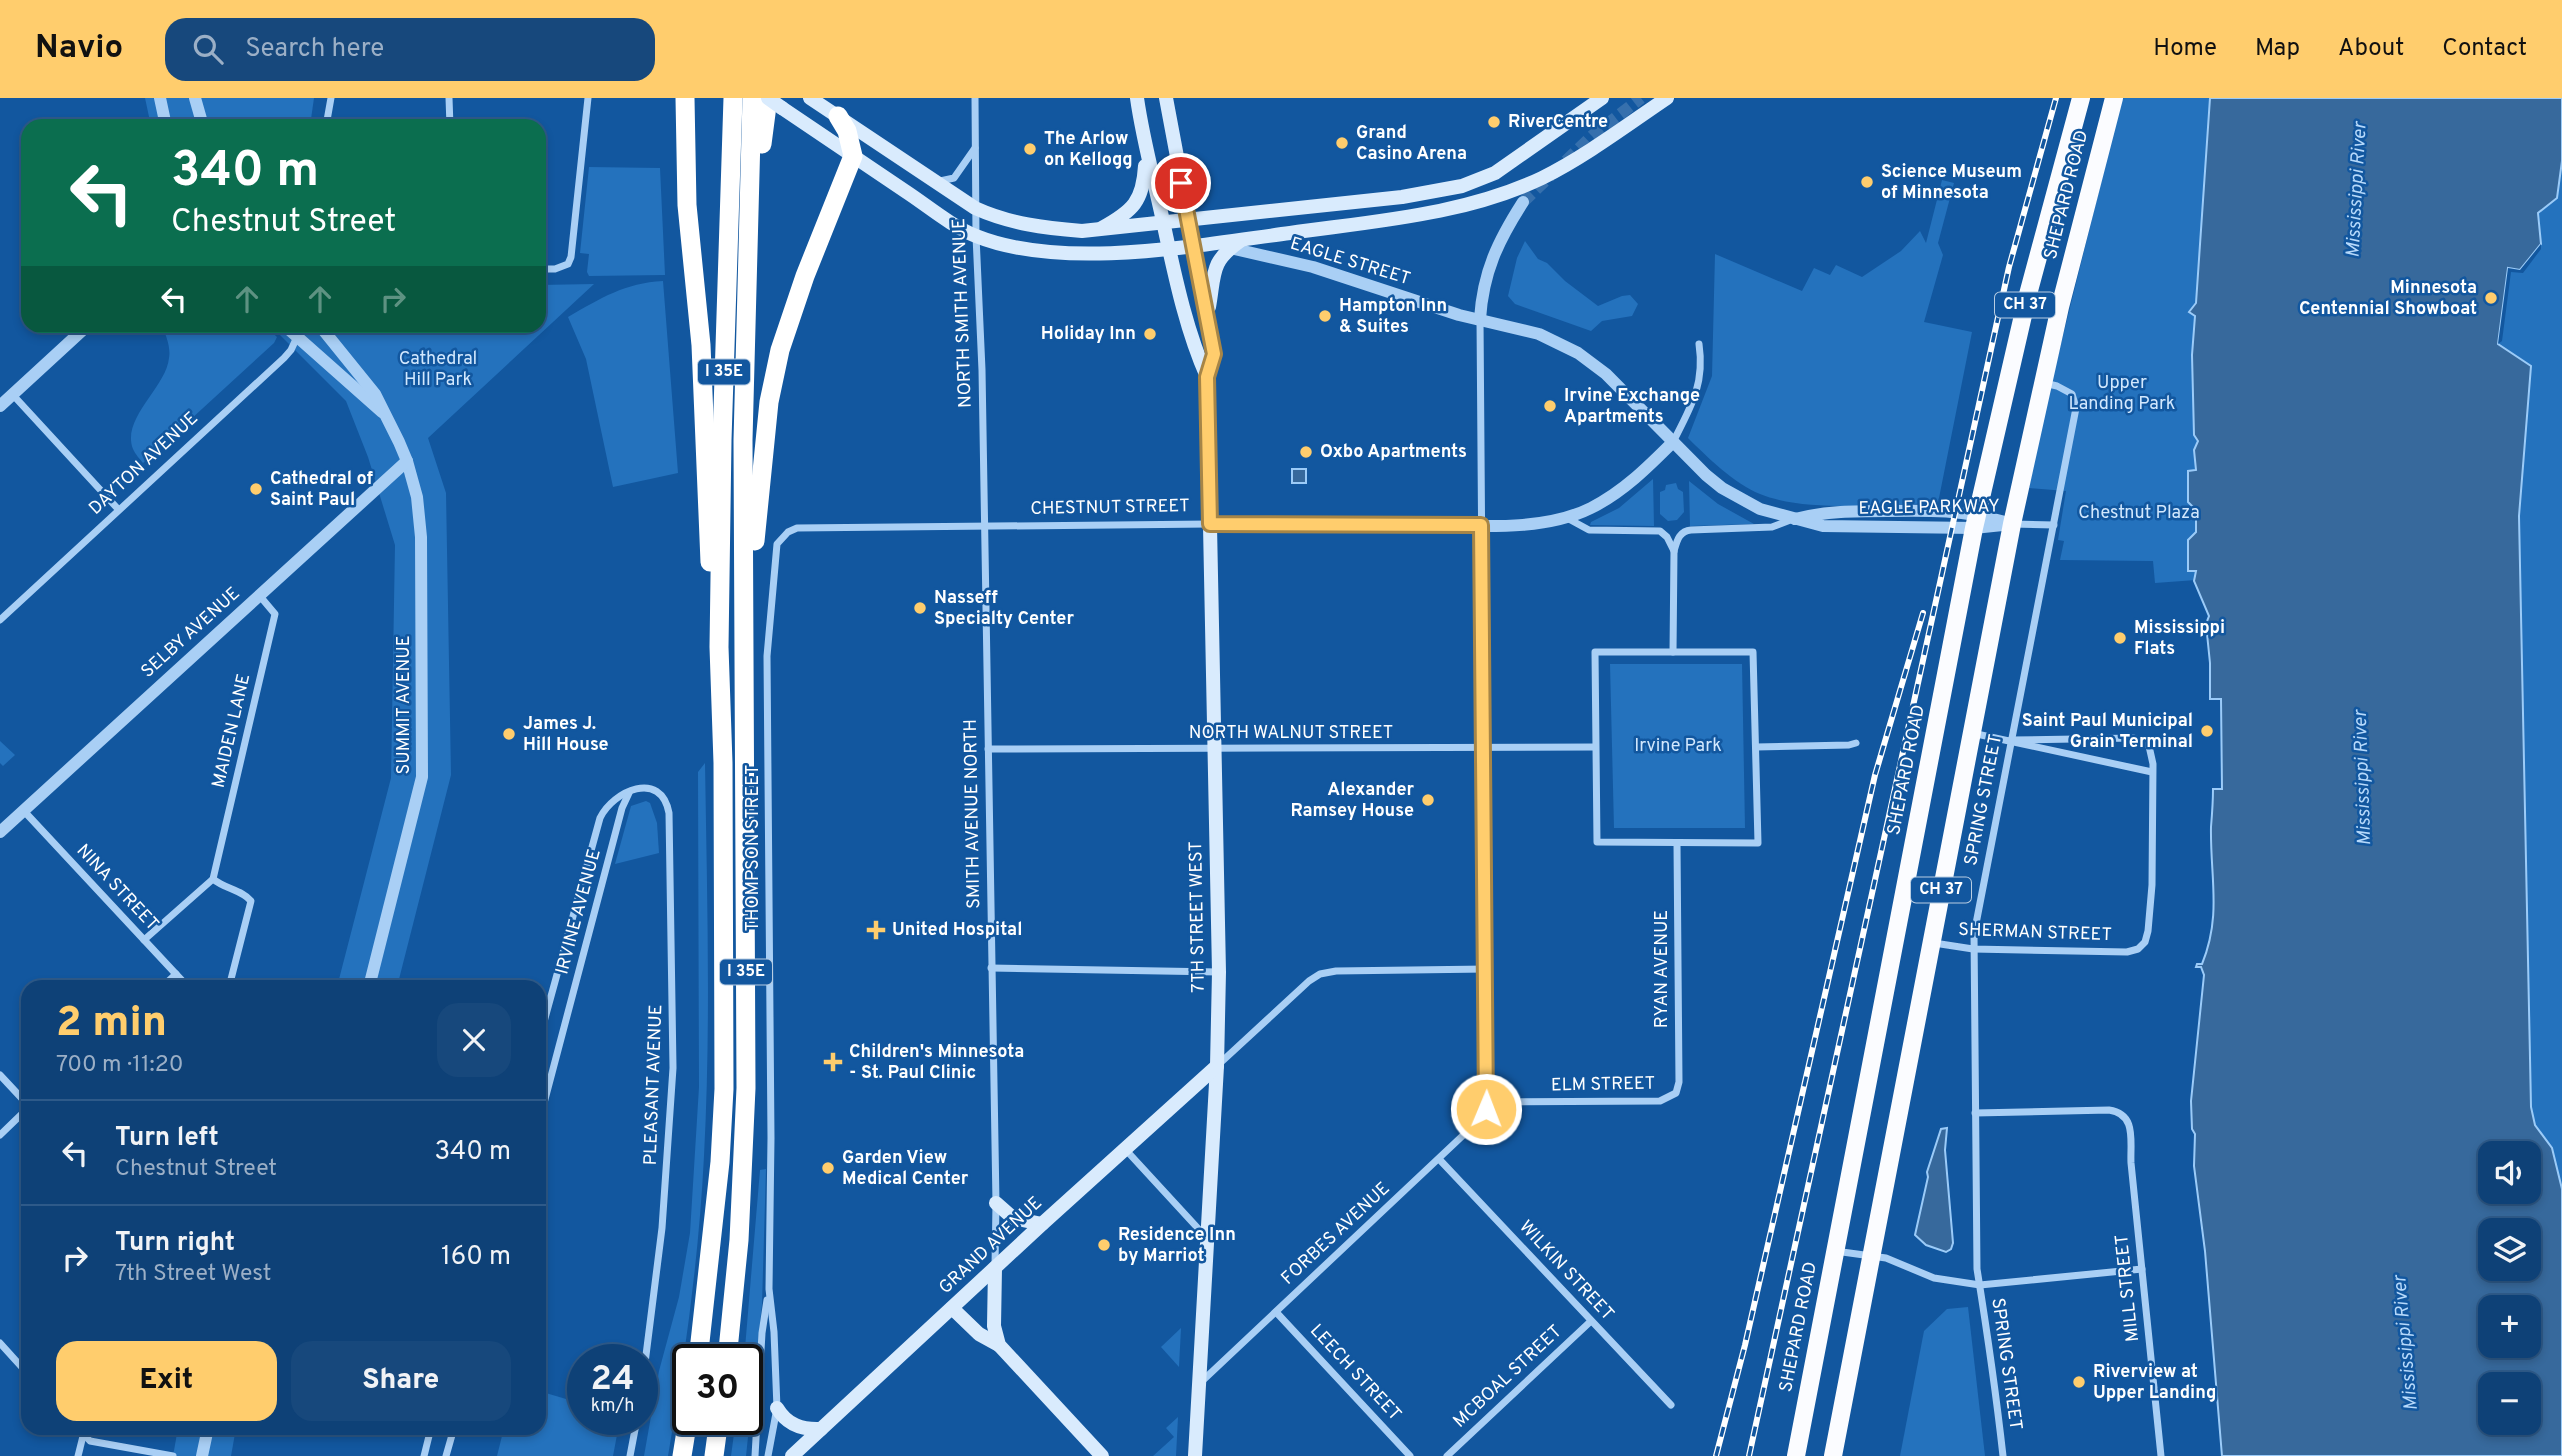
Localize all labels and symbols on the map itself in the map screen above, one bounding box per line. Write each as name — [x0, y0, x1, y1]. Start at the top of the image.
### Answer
place label: RiverCentre — [1508, 111, 1608, 134]
marker: RiverCentre — [1486, 114, 1502, 130]
water label: Mississippi River — [2341, 120, 2373, 258]
place label: Grand Casino Arena — [1356, 122, 1467, 166]
place label: The Arlow on Kellogg — [1044, 128, 1133, 172]
street label: SHEPARD ROAD — [2040, 128, 2094, 262]
marker: Grand Casino Arena — [1334, 135, 1350, 151]
marker: The Arlow on Kellogg — [1022, 141, 1038, 157]
pin — [1151, 153, 1211, 213]
place label: Science Museum of Minnesota — [1881, 161, 2022, 205]
marker: Science Museum of Minnesota — [1859, 174, 1875, 190]
street label: NORTH SMITH AVENUE — [948, 218, 978, 408]
street label: EAGLE STREET — [1287, 233, 1413, 291]
place label: Minnesota Centennial Showboat — [2299, 277, 2477, 321]
marker: Minnesota Centennial Showboat — [2483, 290, 2499, 306]
road number: CH 37 — [1995, 293, 2055, 318]
place label: Hampton Inn & Suites — [1339, 295, 1447, 339]
marker: Hampton Inn & Suites — [1317, 308, 1333, 324]
place label: Holiday Inn — [1041, 323, 1136, 346]
marker: Holiday Inn — [1142, 326, 1158, 342]
park label: Cathedral Hill Park — [399, 348, 477, 392]
road number: I 35E — [698, 360, 750, 384]
park label: Upper Landing Park — [2069, 372, 2175, 416]
place label: Irvine Exchange Apartments — [1564, 385, 1700, 429]
marker: Irvine Exchange Apartments — [1542, 398, 1558, 414]
street label: DAYTON AVENUE — [85, 408, 203, 520]
place label: Oxbo Apartments — [1320, 441, 1467, 464]
marker: Oxbo Apartments — [1298, 444, 1314, 460]
place label: Cathedral of Saint Paul — [270, 468, 374, 512]
marker: Cathedral of Saint Paul — [248, 481, 264, 497]
street label: CHESTNUT STREET — [1030, 495, 1190, 521]
street label: EAGLE PARKWAY — [1858, 495, 2000, 521]
park label: Chestnut Plaza — [2078, 502, 2200, 525]
street label: SELBY AVENUE — [137, 583, 245, 683]
place label: Nasseff Specialty Center — [934, 587, 1074, 631]
marker: Nasseff Specialty Center — [912, 600, 928, 616]
place label: Mississippi Flats — [2134, 617, 2225, 661]
marker: Mississippi Flats — [2112, 630, 2128, 646]
street label: SUMMIT AVENUE — [393, 636, 416, 774]
street label: MAIDEN LANE — [208, 672, 256, 790]
street label: SHEPARD ROAD — [1883, 703, 1931, 837]
water label: Mississippi River — [2349, 708, 2377, 846]
place label: Saint Paul Municipal Grain Terminal — [2022, 710, 2193, 754]
place label: James J. Hill House — [523, 713, 609, 757]
street label: SMITH AVENUE NORTH — [960, 719, 986, 909]
street label: NORTH WALNUT STREET — [1189, 722, 1393, 745]
marker: Saint Paul Municipal Grain Terminal — [2199, 723, 2215, 739]
marker: James J. Hill House — [501, 726, 517, 742]
street label: SPRING STREET — [1960, 732, 2008, 868]
park label: Irvine Park — [1634, 735, 1722, 758]
street label: THOMPSON STREET — [742, 765, 765, 931]
place label: Alexander Ramsey House — [1290, 779, 1414, 823]
marker: Alexander Ramsey House — [1420, 792, 1436, 808]
street label: NINA STREET — [71, 840, 163, 936]
street label: 7TH STREET WEST — [1185, 841, 1211, 993]
street label: IRVINE AVENUE — [551, 847, 607, 977]
road number: CH 37 — [1911, 877, 1971, 902]
street label: RYAN AVENUE — [1651, 910, 1674, 1028]
place label: United Hospital — [892, 919, 1022, 942]
street label: SHERMAN STREET — [1958, 919, 2112, 947]
marker: United Hospital — [866, 920, 886, 940]
road number: I 35E — [720, 960, 772, 985]
street label: PLEASANT AVENUE — [640, 1004, 668, 1166]
place label: Children's Minnesota - St. Paul Clinic — [849, 1041, 1024, 1085]
marker: Children's Minnesota - St. Paul Clinic — [823, 1052, 843, 1072]
position arrow — [1449, 1072, 1523, 1146]
street label: ELM STREET — [1551, 1073, 1655, 1097]
place label: Garden View Medical Center — [842, 1147, 969, 1191]
marker: Garden View Medical Center — [820, 1160, 836, 1176]
street label: FORBES AVENUE — [1277, 1178, 1395, 1290]
street label: GRAND AVENUE — [935, 1192, 1047, 1300]
street label: WILKIN STREET — [1514, 1216, 1618, 1326]
place label: Residence Inn by Marriot — [1118, 1224, 1236, 1268]
street label: MILL STREET — [2111, 1233, 2145, 1343]
marker: Residence Inn by Marriot — [1096, 1237, 1112, 1253]
street label: SHEPARD ROAD — [1775, 1260, 1823, 1394]
water label: Mississippi River — [2388, 1273, 2424, 1412]
street label: SPRING STREET — [1985, 1296, 2027, 1432]
street label: LEECH STREET — [1304, 1320, 1406, 1426]
street label: MCBOAL STREET — [1449, 1321, 1567, 1433]
speed limit sign: 30 — [672, 1344, 763, 1435]
place label: Riverview at Upper Landing — [2093, 1361, 2216, 1405]
marker: Riverview at Upper Landing — [2071, 1374, 2087, 1390]

